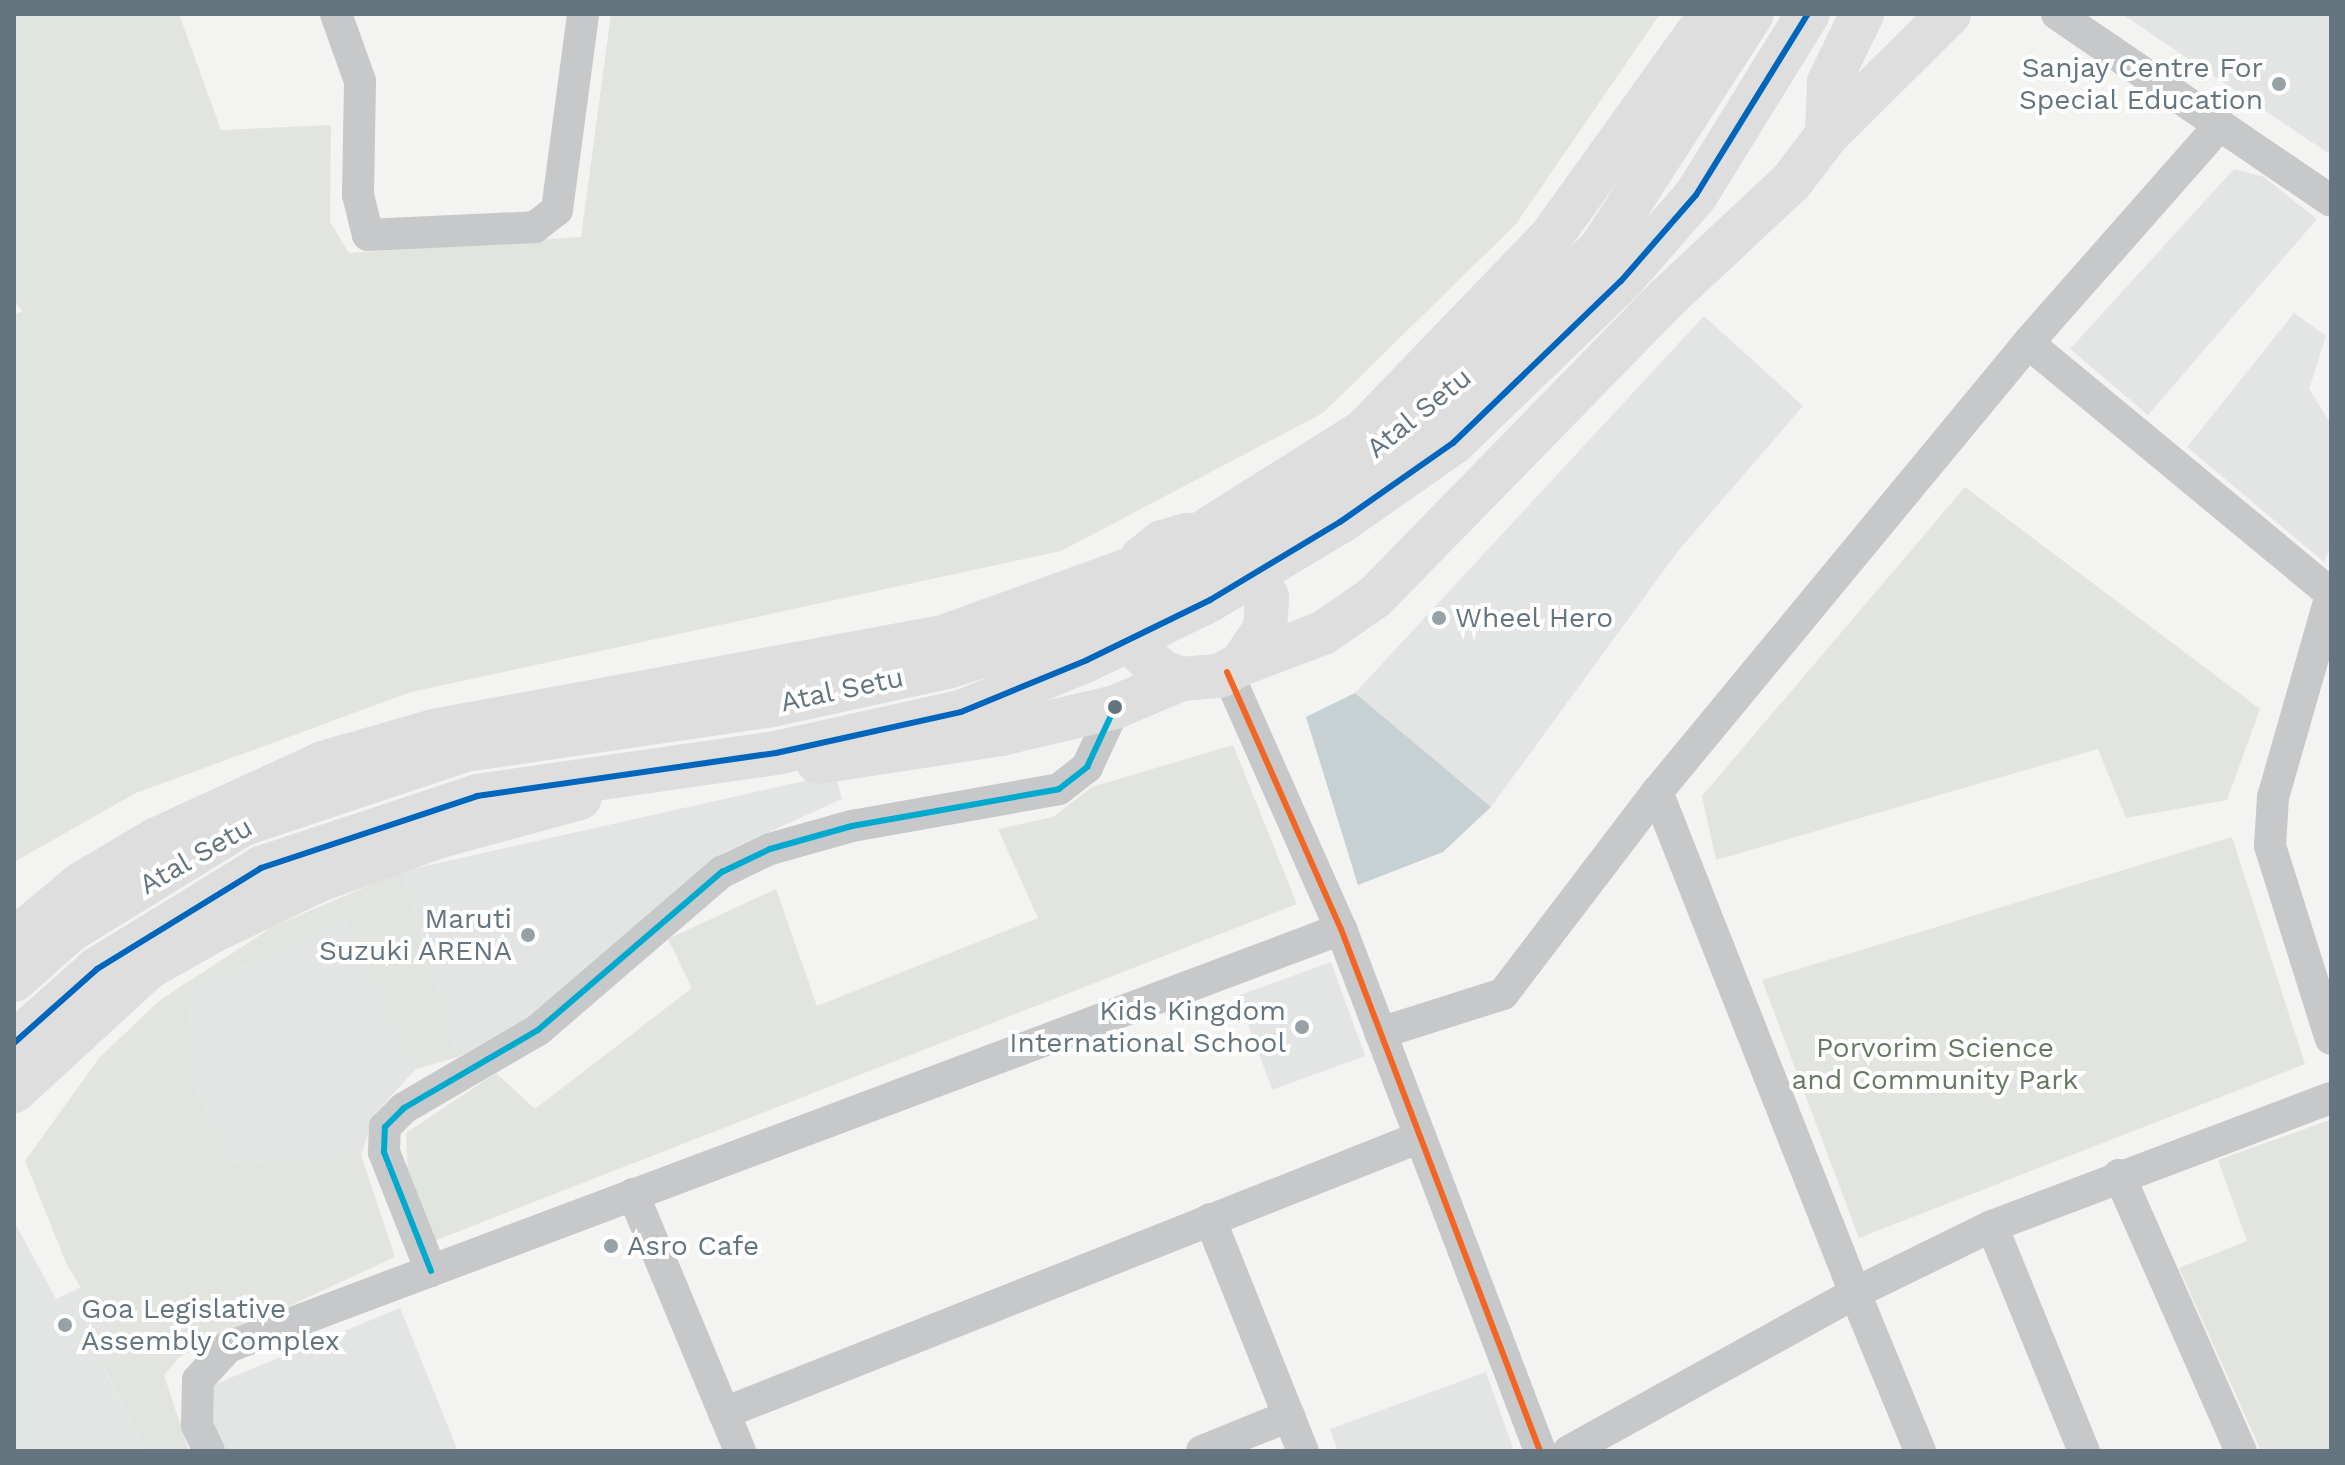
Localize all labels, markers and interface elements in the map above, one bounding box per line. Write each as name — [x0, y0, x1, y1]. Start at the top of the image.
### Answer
place label: Sanjay Centre For Special Education — [2018, 51, 2263, 117]
marker: Sanjay Centre For Special Education — [2270, 75, 2288, 93]
street label: Atal Setu — [1360, 360, 1478, 466]
place label: Wheel Hero — [1455, 601, 1614, 635]
marker: Wheel Hero — [1430, 609, 1448, 627]
street label: Atal Setu — [777, 660, 907, 720]
unlabelled marker — [1107, 699, 1123, 715]
street label: Atal Setu — [133, 810, 259, 902]
place label: Maruti Suzuki ARENA — [318, 902, 512, 968]
marker: Maruti Suzuki ARENA — [519, 926, 537, 944]
place label: Kids Kingdom International School — [1008, 994, 1286, 1060]
marker: Kids Kingdom International School — [1293, 1018, 1311, 1036]
park label: Porvorim Science and Community Park — [1791, 1031, 2079, 1097]
place label: Asro Cafe — [627, 1229, 759, 1263]
marker: Asro Cafe — [602, 1237, 620, 1255]
place label: Goa Legislative Assembly Complex — [81, 1292, 340, 1358]
marker: Goa Legislative Assembly Complex — [56, 1316, 74, 1334]

